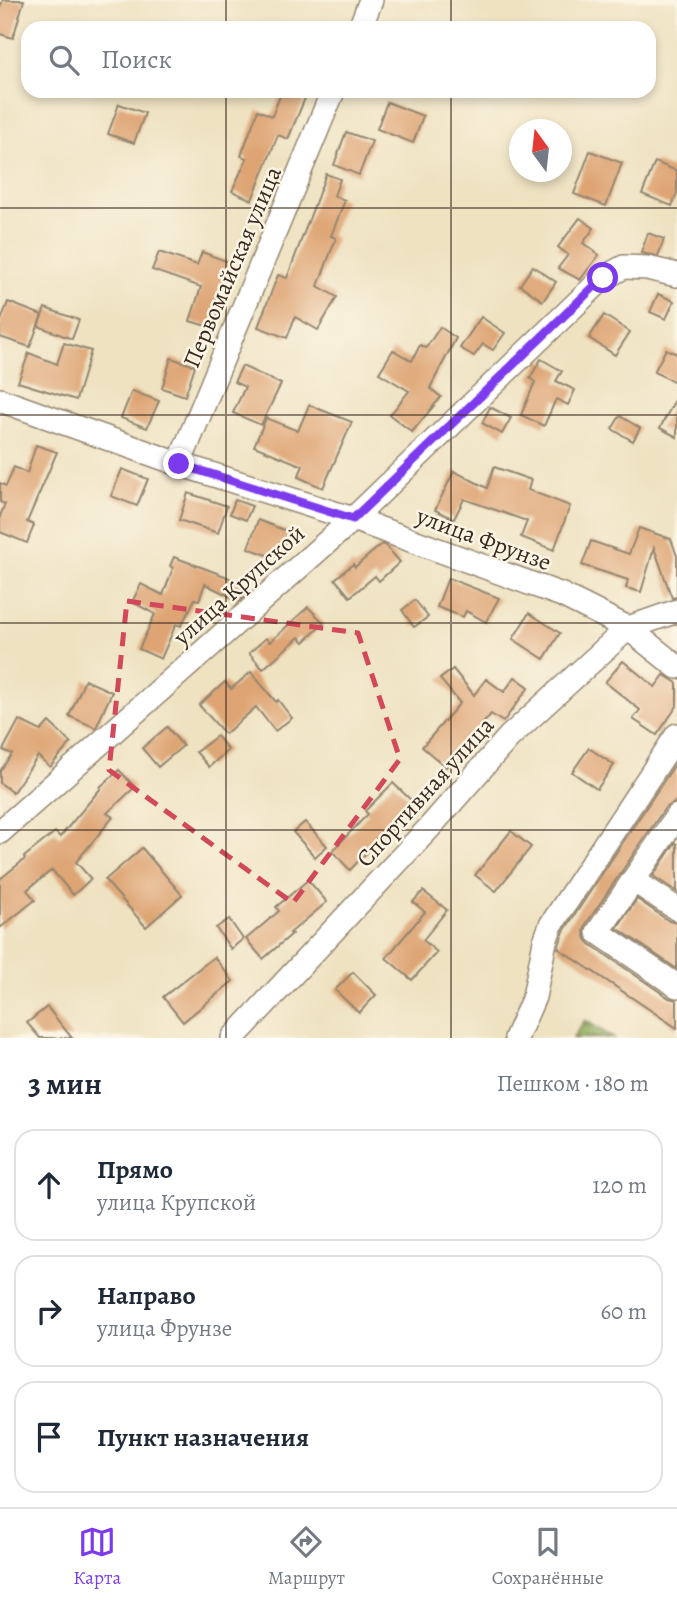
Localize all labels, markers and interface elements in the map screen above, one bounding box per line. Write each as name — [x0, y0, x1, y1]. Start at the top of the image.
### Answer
search box — [21, 21, 656, 98]
icon: search — [45, 41, 83, 79]
text: Поиск — [101, 42, 172, 77]
north arrow — [509, 119, 572, 182]
street label: Первомайская улица — [175, 161, 289, 373]
route start — [587, 262, 618, 293]
route end — [163, 448, 194, 479]
street label: улица Фрунзе — [411, 499, 556, 578]
street label: улица Крупской — [166, 518, 311, 653]
street label: Спортивная улица — [349, 710, 501, 874]
text: 3 мин — [28, 1064, 102, 1104]
text: Пешком · 180 m — [497, 1068, 649, 1099]
text: Прямо — [97, 1152, 173, 1187]
icon: ahead — [30, 1166, 68, 1204]
text: 120 m — [592, 1170, 647, 1201]
text: улица Крупской — [97, 1187, 256, 1218]
text: Направо — [97, 1278, 196, 1313]
icon: right — [30, 1292, 68, 1330]
text: 60 m — [600, 1296, 647, 1327]
text: улица Фрунзе — [97, 1313, 232, 1344]
icon: arrive — [30, 1418, 68, 1456]
text: Пункт назначения — [97, 1420, 309, 1455]
tab: Карта — [73, 1523, 121, 1591]
tab: Маршрут — [268, 1523, 345, 1591]
tab: Сохранённые — [492, 1523, 604, 1591]

